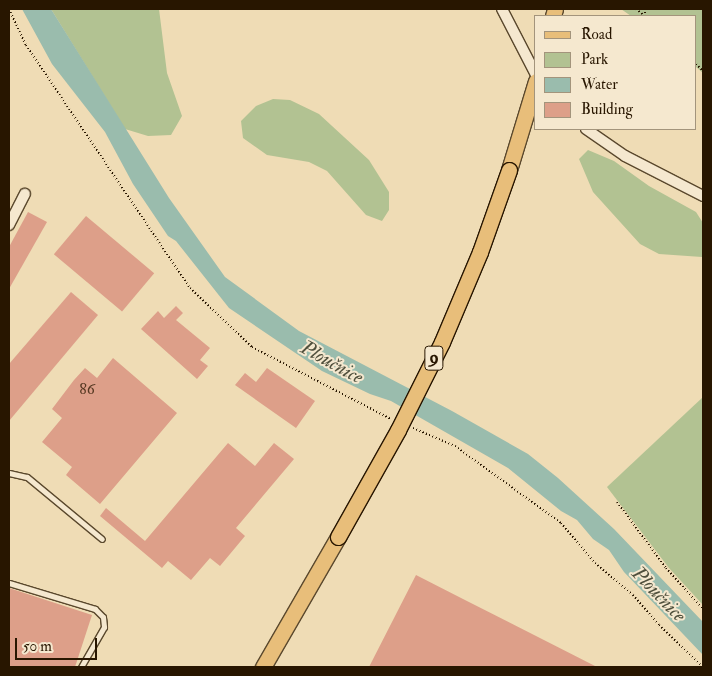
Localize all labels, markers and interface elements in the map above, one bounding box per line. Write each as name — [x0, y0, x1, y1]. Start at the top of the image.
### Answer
legend — [534, 15, 697, 130]
text: Road — [581, 25, 612, 44]
text: Park — [581, 50, 608, 69]
text: Water — [581, 75, 618, 94]
text: Building — [581, 100, 633, 119]
water label: Ploučnice — [297, 335, 367, 389]
road number: 9 — [424, 342, 444, 373]
house number: 86 — [79, 379, 95, 399]
water label: Ploučnice — [627, 561, 691, 627]
scale bar — [18, 628, 100, 660]
text: 50 m — [23, 637, 52, 656]

